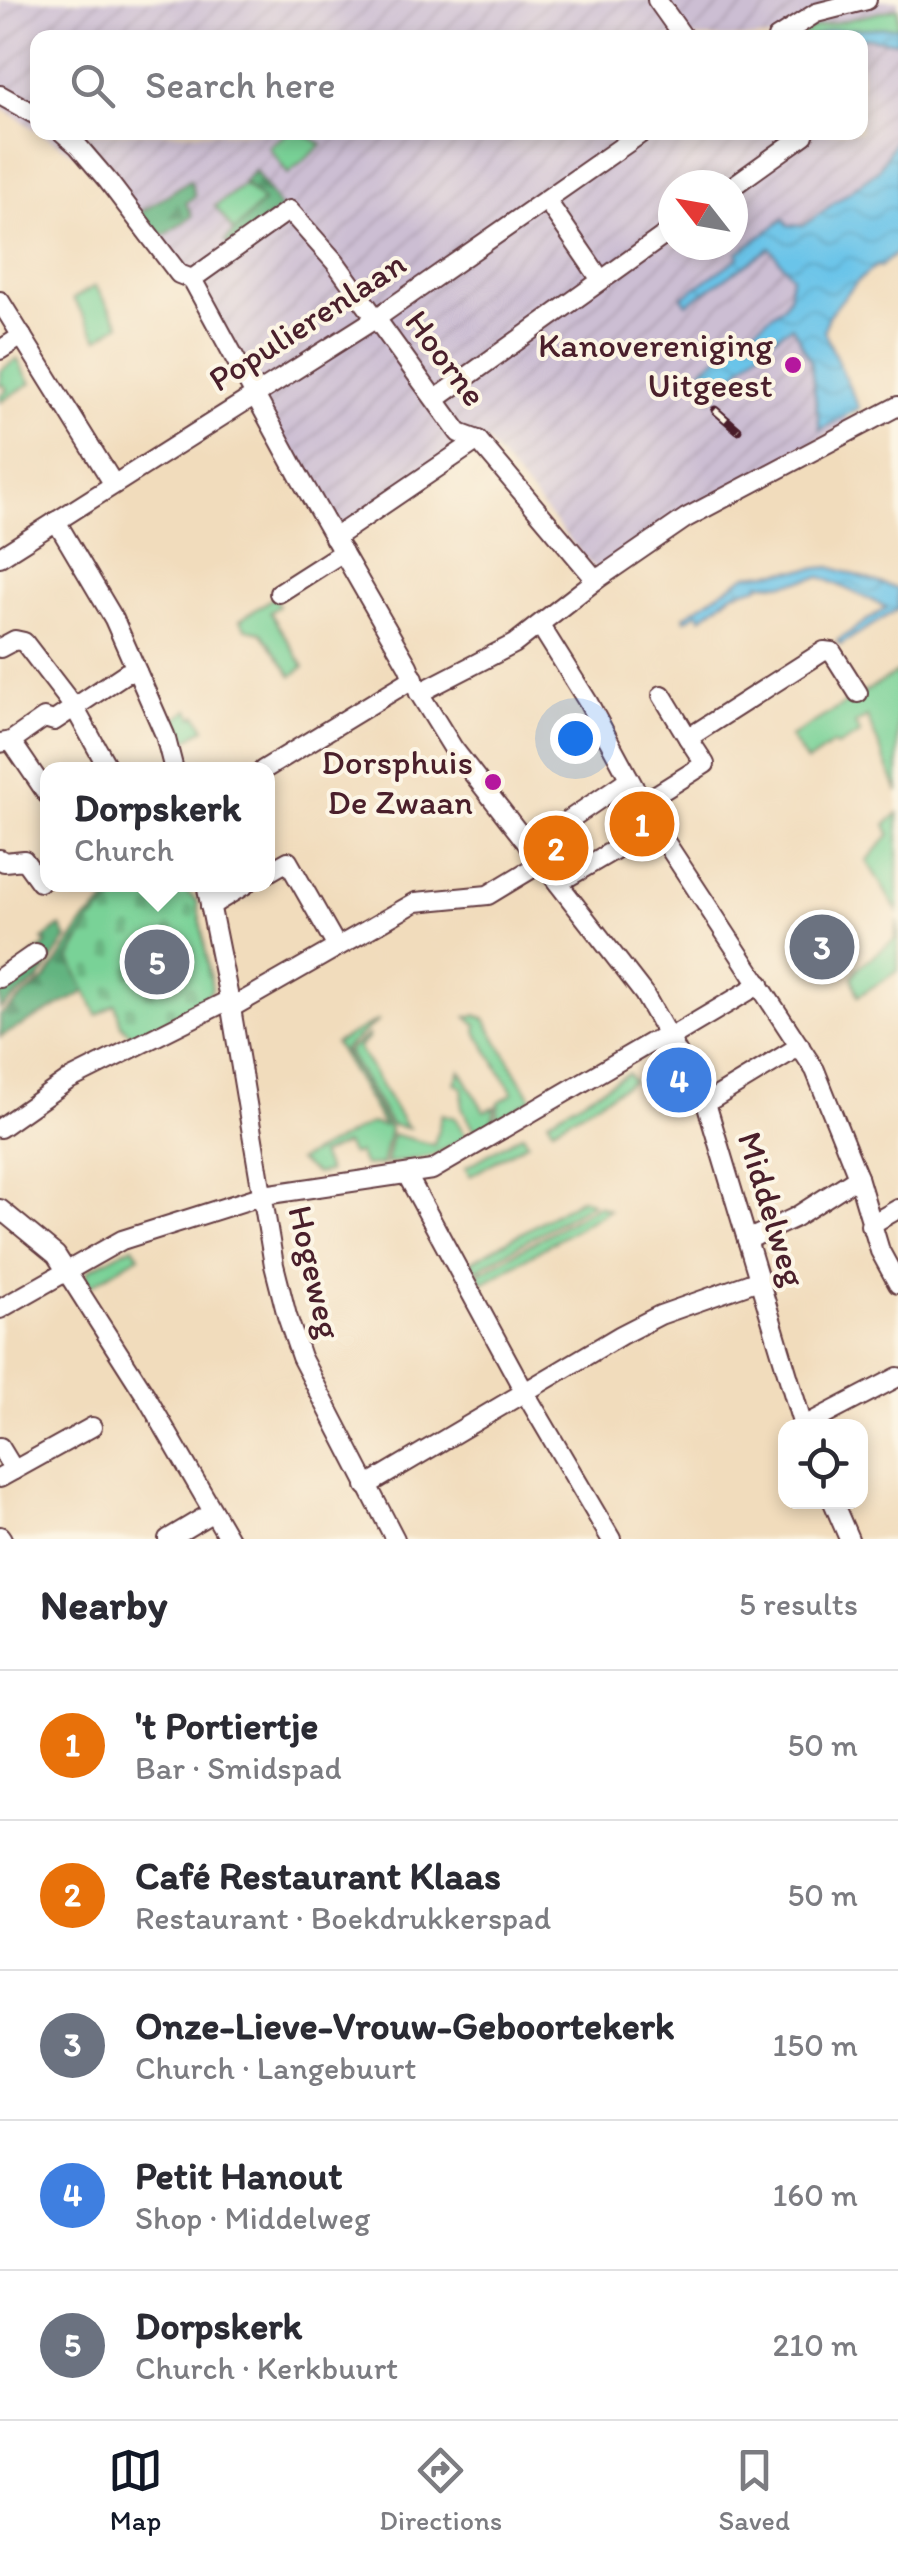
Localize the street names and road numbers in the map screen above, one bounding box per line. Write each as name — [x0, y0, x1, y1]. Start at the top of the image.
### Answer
street label: Populierenlaan — [201, 242, 414, 400]
street label: Hoorne — [396, 302, 496, 414]
street label: Middelweg — [729, 1127, 815, 1292]
street label: Hogeweg — [279, 1201, 351, 1343]

